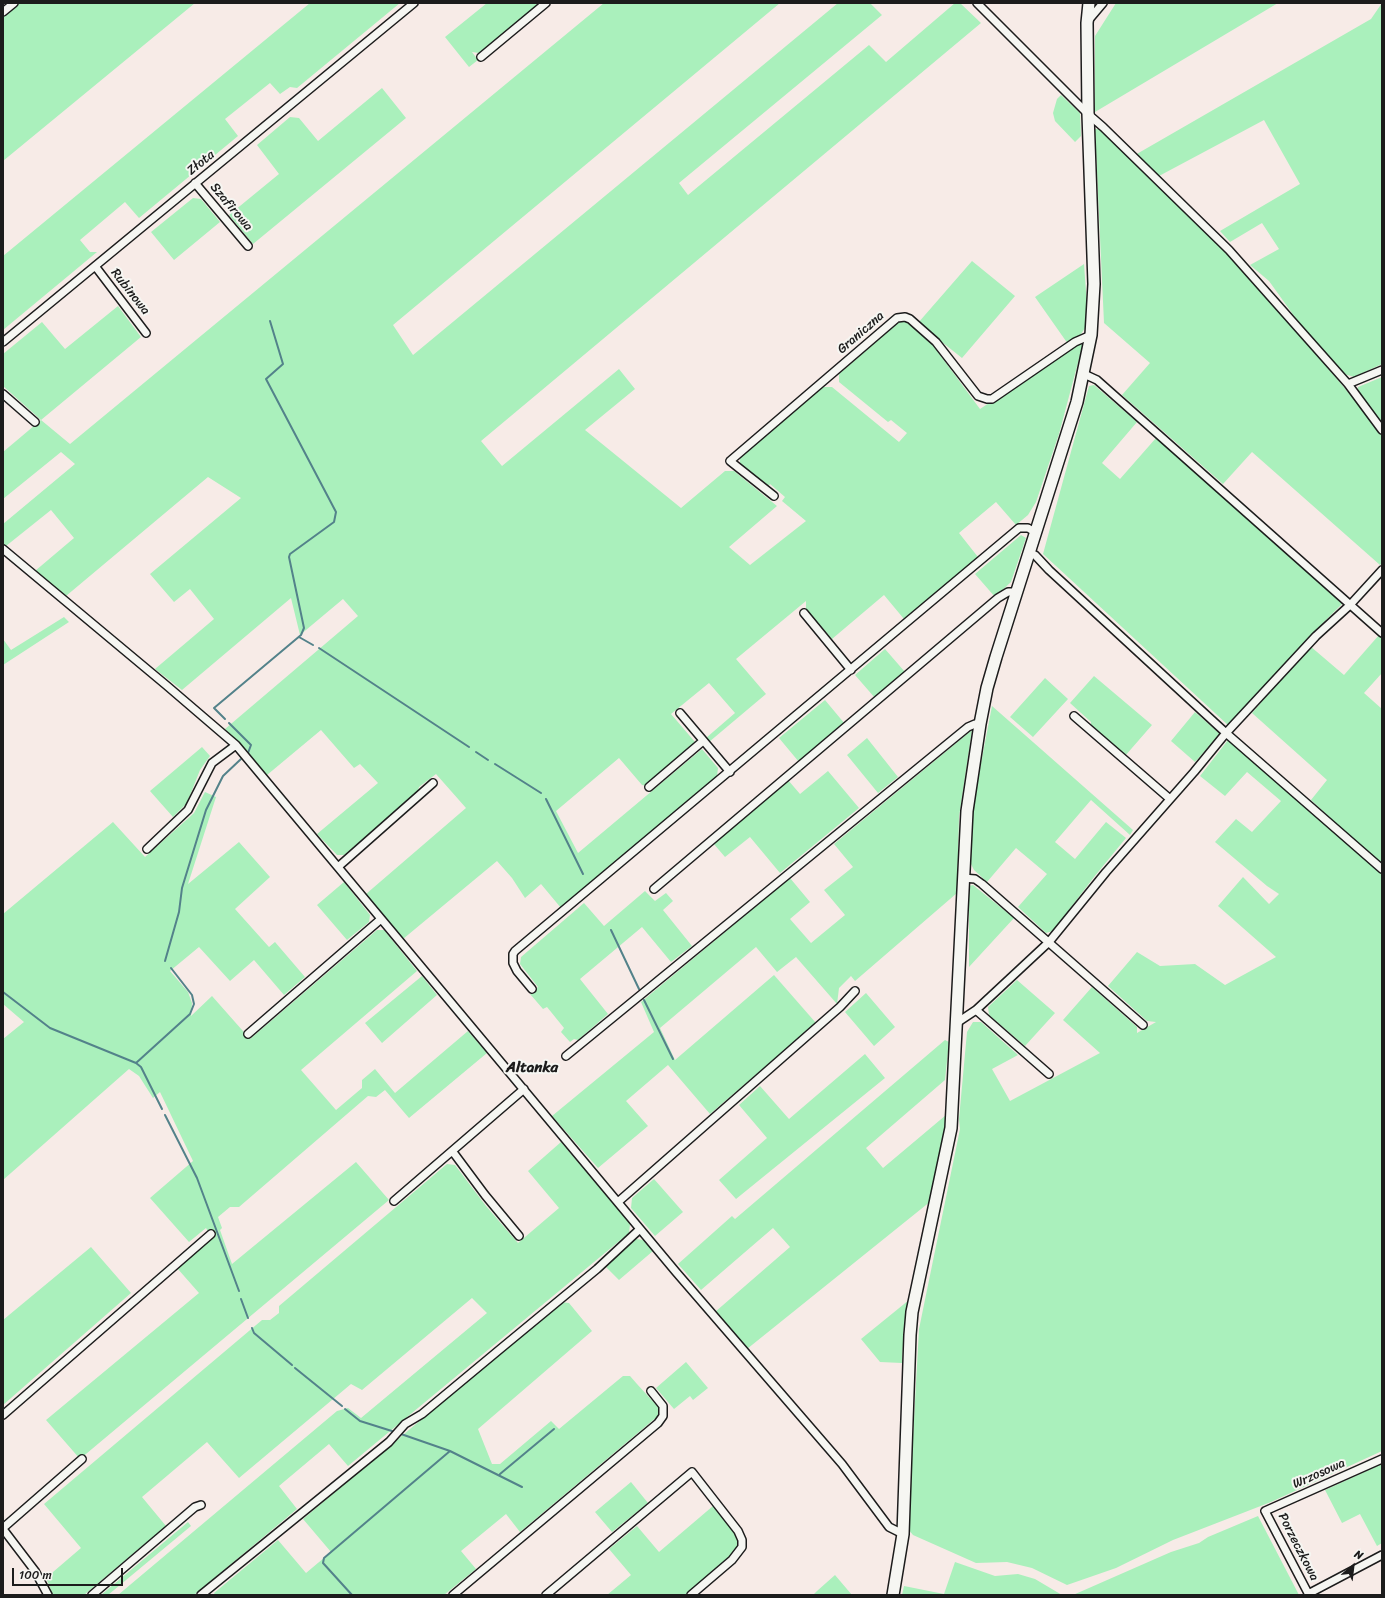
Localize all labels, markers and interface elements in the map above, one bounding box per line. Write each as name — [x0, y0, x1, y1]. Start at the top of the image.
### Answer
street label: Złota — [184, 147, 218, 179]
street label: Szafirowa — [206, 180, 256, 234]
street label: Rubinowa — [107, 266, 153, 318]
street label: Graniczna — [834, 308, 888, 358]
district label: Altanka — [506, 1059, 558, 1077]
street label: Wrzosowa — [1290, 1456, 1348, 1492]
street label: Porzeczkowa — [1274, 1510, 1322, 1584]
text: N — [1351, 1545, 1367, 1565]
north arrow — [1333, 1546, 1373, 1586]
scale bar — [14, 1560, 125, 1586]
text: 100 m — [19, 1564, 52, 1586]

